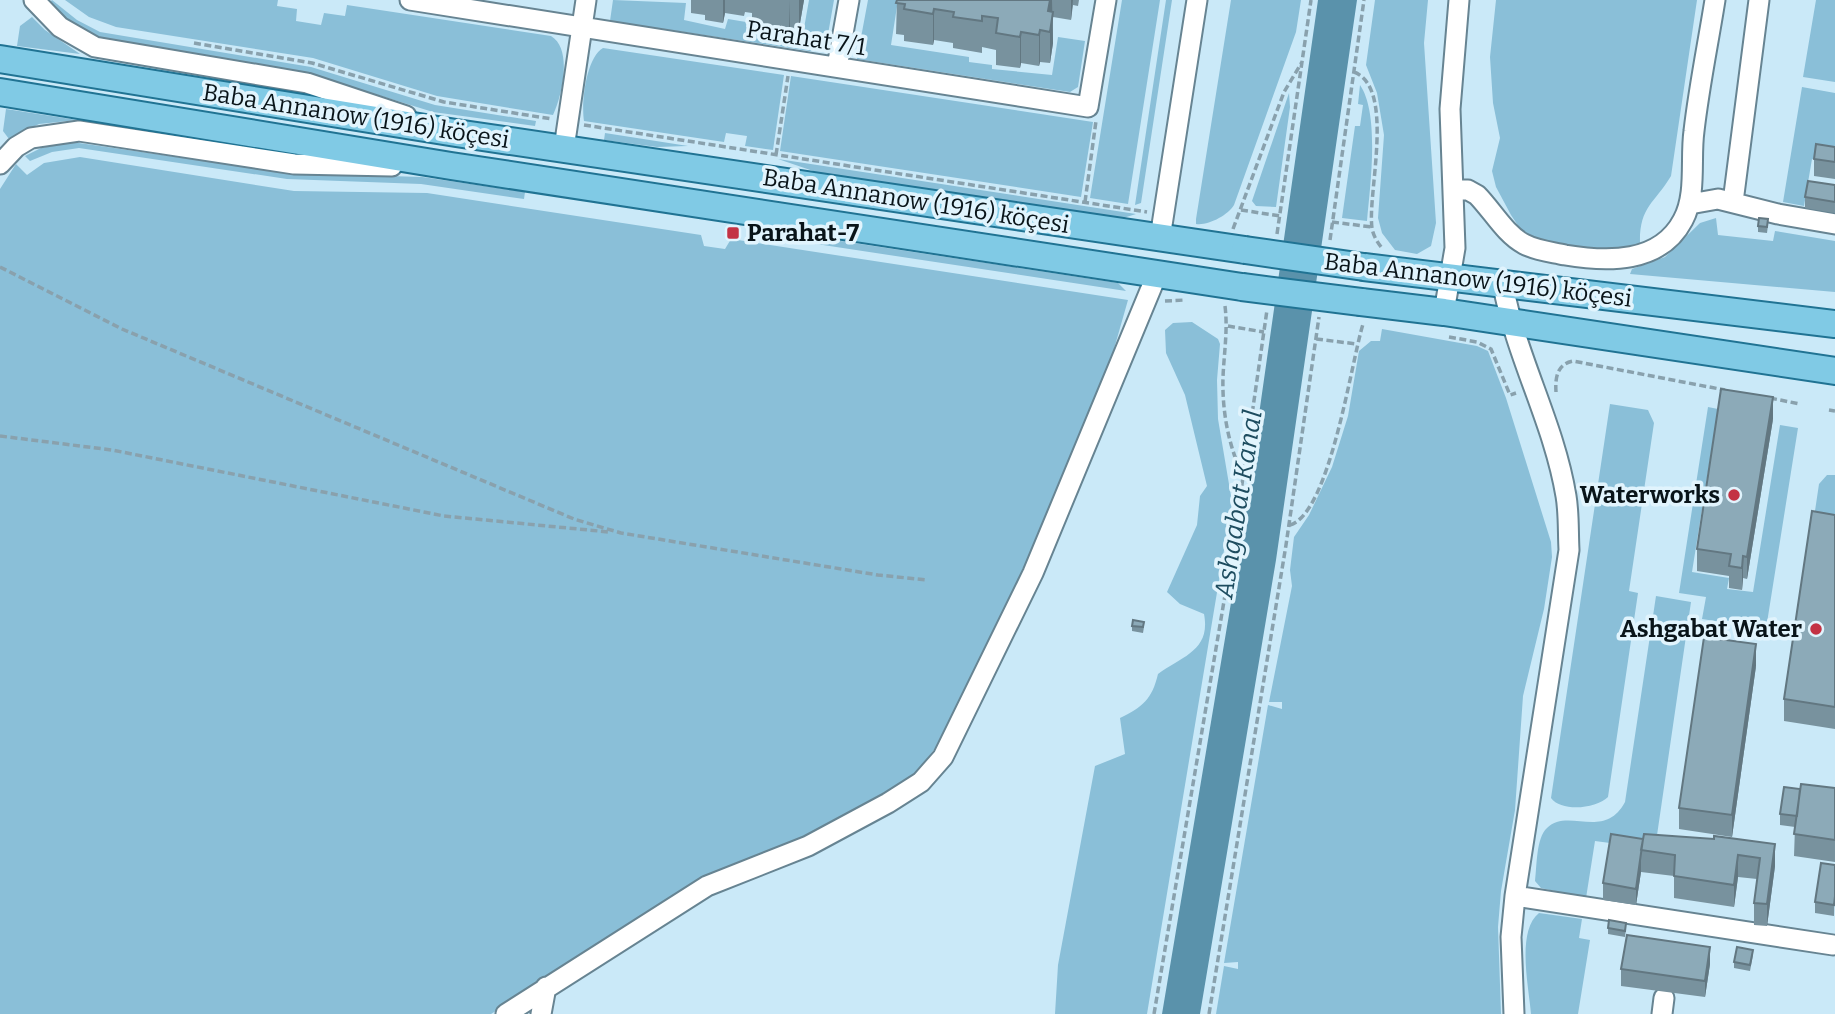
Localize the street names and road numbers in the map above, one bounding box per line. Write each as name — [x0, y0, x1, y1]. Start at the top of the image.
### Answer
street label: Parahat 7/1 — [744, 15, 868, 61]
street label: Baba Annanow (1916) köçesi — [201, 78, 511, 154]
street label: Baba Annanow (1916) köçesi — [761, 163, 1071, 239]
street label: Baba Annanow (1916) köçesi — [1323, 247, 1633, 313]

